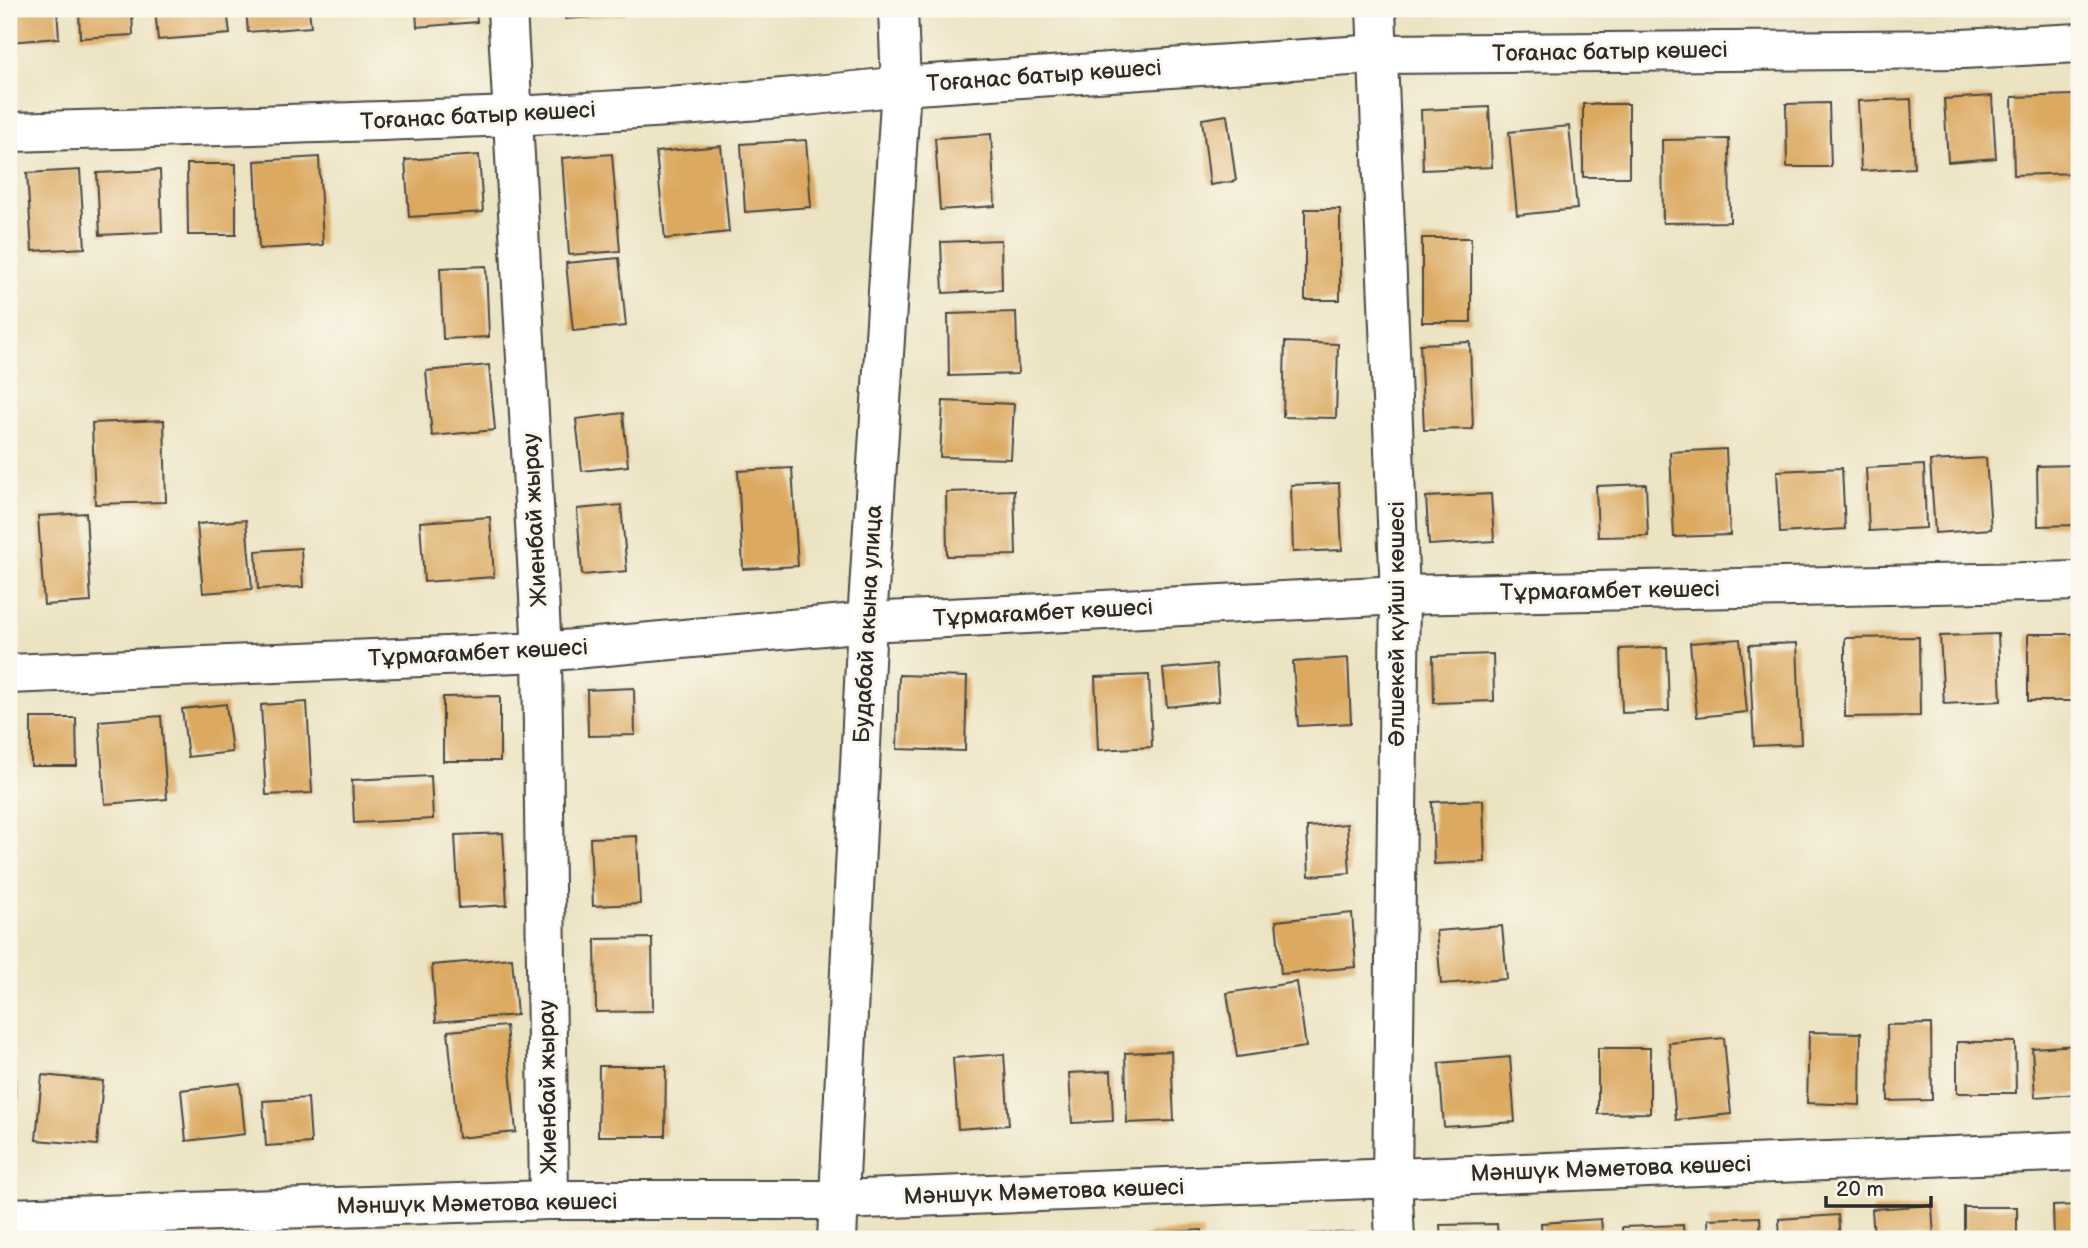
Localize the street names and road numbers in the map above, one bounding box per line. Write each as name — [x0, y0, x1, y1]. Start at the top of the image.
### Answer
street label: Тоғанас батыр көшесі — [1492, 36, 1728, 68]
street label: Тоғанас батыр көшесі — [925, 54, 1163, 98]
street label: Тоғанас батыр көшесі — [360, 96, 596, 136]
street label: Жиенбай жырау — [516, 432, 554, 608]
street label: Әлшекей күйші көшесі — [1383, 501, 1411, 747]
street label: Будабай акына улица — [848, 504, 888, 744]
street label: Тұрмағамбет көшесі — [1500, 575, 1720, 607]
street label: Тұрмағамбет көшесі — [932, 593, 1154, 633]
street label: Тұрмағамбет көшесі — [367, 633, 589, 673]
street label: Жиенбай жырау — [532, 999, 564, 1174]
street label: Мәншүк Мәметова көшесі — [1470, 1150, 1752, 1188]
street label: Мәншүк Мәметова көшесі — [903, 1173, 1185, 1211]
street label: Мәншүк Мәметова көшесі — [336, 1188, 618, 1220]

